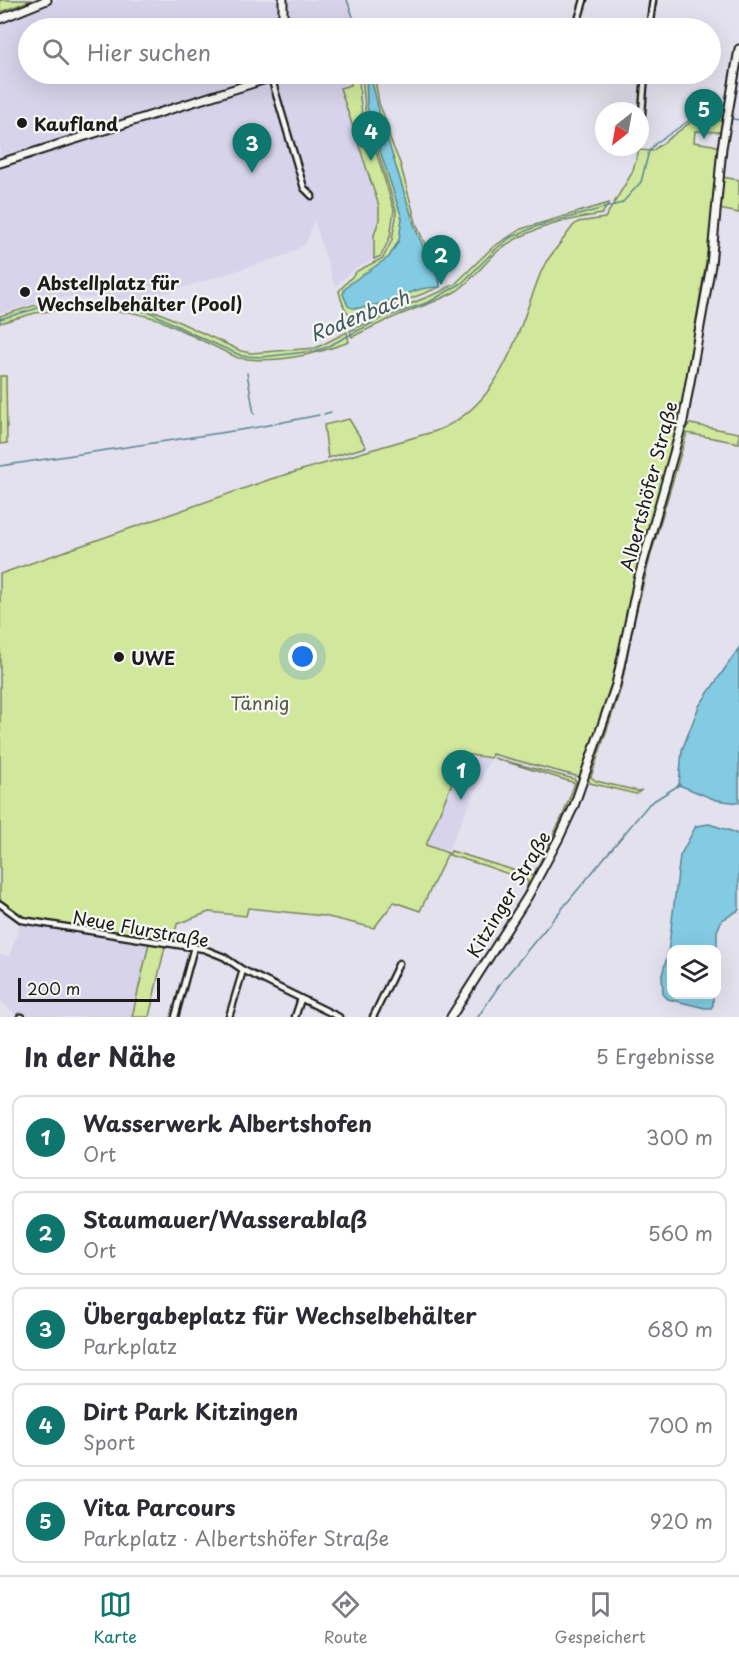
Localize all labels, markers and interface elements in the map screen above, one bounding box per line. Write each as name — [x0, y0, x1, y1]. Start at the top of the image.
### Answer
search box — [18, 18, 721, 84]
icon: search — [39, 35, 72, 68]
text: Hier suchen — [87, 35, 211, 68]
pin: 5 — [684, 90, 724, 139]
north arrow — [595, 102, 649, 156]
place label: Kaufland — [34, 110, 118, 137]
pin: 4 — [352, 112, 391, 161]
marker: Kaufland — [15, 116, 29, 130]
pin: 3 — [232, 124, 272, 173]
pin: 2 — [422, 236, 460, 285]
place label: Abstellplatz für Wechselbehälter (Pool) — [36, 269, 243, 317]
water label: Rodenbach — [305, 281, 413, 349]
marker: Abstellplatz für Wechselbehälter (Pool) — [18, 285, 32, 299]
street label: Albertshöfer Straße — [612, 398, 684, 574]
your location — [288, 642, 317, 671]
place label: UWE — [131, 644, 175, 671]
marker: UWE — [112, 650, 126, 664]
park label: Tännig — [231, 689, 289, 716]
pin: 1 — [442, 750, 480, 800]
street label: Kitzinger Straße — [459, 825, 557, 963]
street label: Neue Flurstraße — [71, 903, 211, 953]
map controls — [667, 945, 721, 999]
button: layers — [667, 945, 721, 999]
scale bar — [18, 975, 160, 1002]
text: 200 m — [27, 976, 80, 1000]
text: In der Nähe — [24, 1037, 176, 1076]
text: 5 Ergebnisse — [596, 1041, 715, 1071]
text: Wasserwerk Albertshofen — [83, 1106, 372, 1139]
text: 1 — [41, 1122, 50, 1152]
text: 300 m — [646, 1122, 713, 1152]
text: Ort — [83, 1139, 116, 1169]
text: Staumauer/Wasserablaß — [83, 1202, 368, 1235]
text: 2 — [38, 1218, 53, 1248]
text: 560 m — [648, 1218, 713, 1248]
text: Ort — [83, 1235, 116, 1265]
text: Übergabeplatz für Wechselbehälter — [83, 1298, 477, 1331]
text: 3 — [39, 1314, 52, 1344]
text: 680 m — [647, 1314, 713, 1344]
text: Parkplatz — [83, 1331, 177, 1361]
text: Dirt Park Kitzingen — [83, 1394, 298, 1427]
text: 4 — [39, 1410, 52, 1440]
text: 700 m — [648, 1410, 713, 1440]
text: Sport — [83, 1427, 135, 1457]
text: Vita Parcours — [83, 1490, 235, 1523]
text: 5 — [39, 1506, 52, 1536]
text: 920 m — [650, 1506, 713, 1536]
text: Parkplatz · Albertshöfer Straße — [83, 1523, 389, 1553]
tab: Karte — [93, 1588, 137, 1648]
tab: Route — [324, 1588, 368, 1648]
tab: Gespeichert — [555, 1588, 646, 1648]

